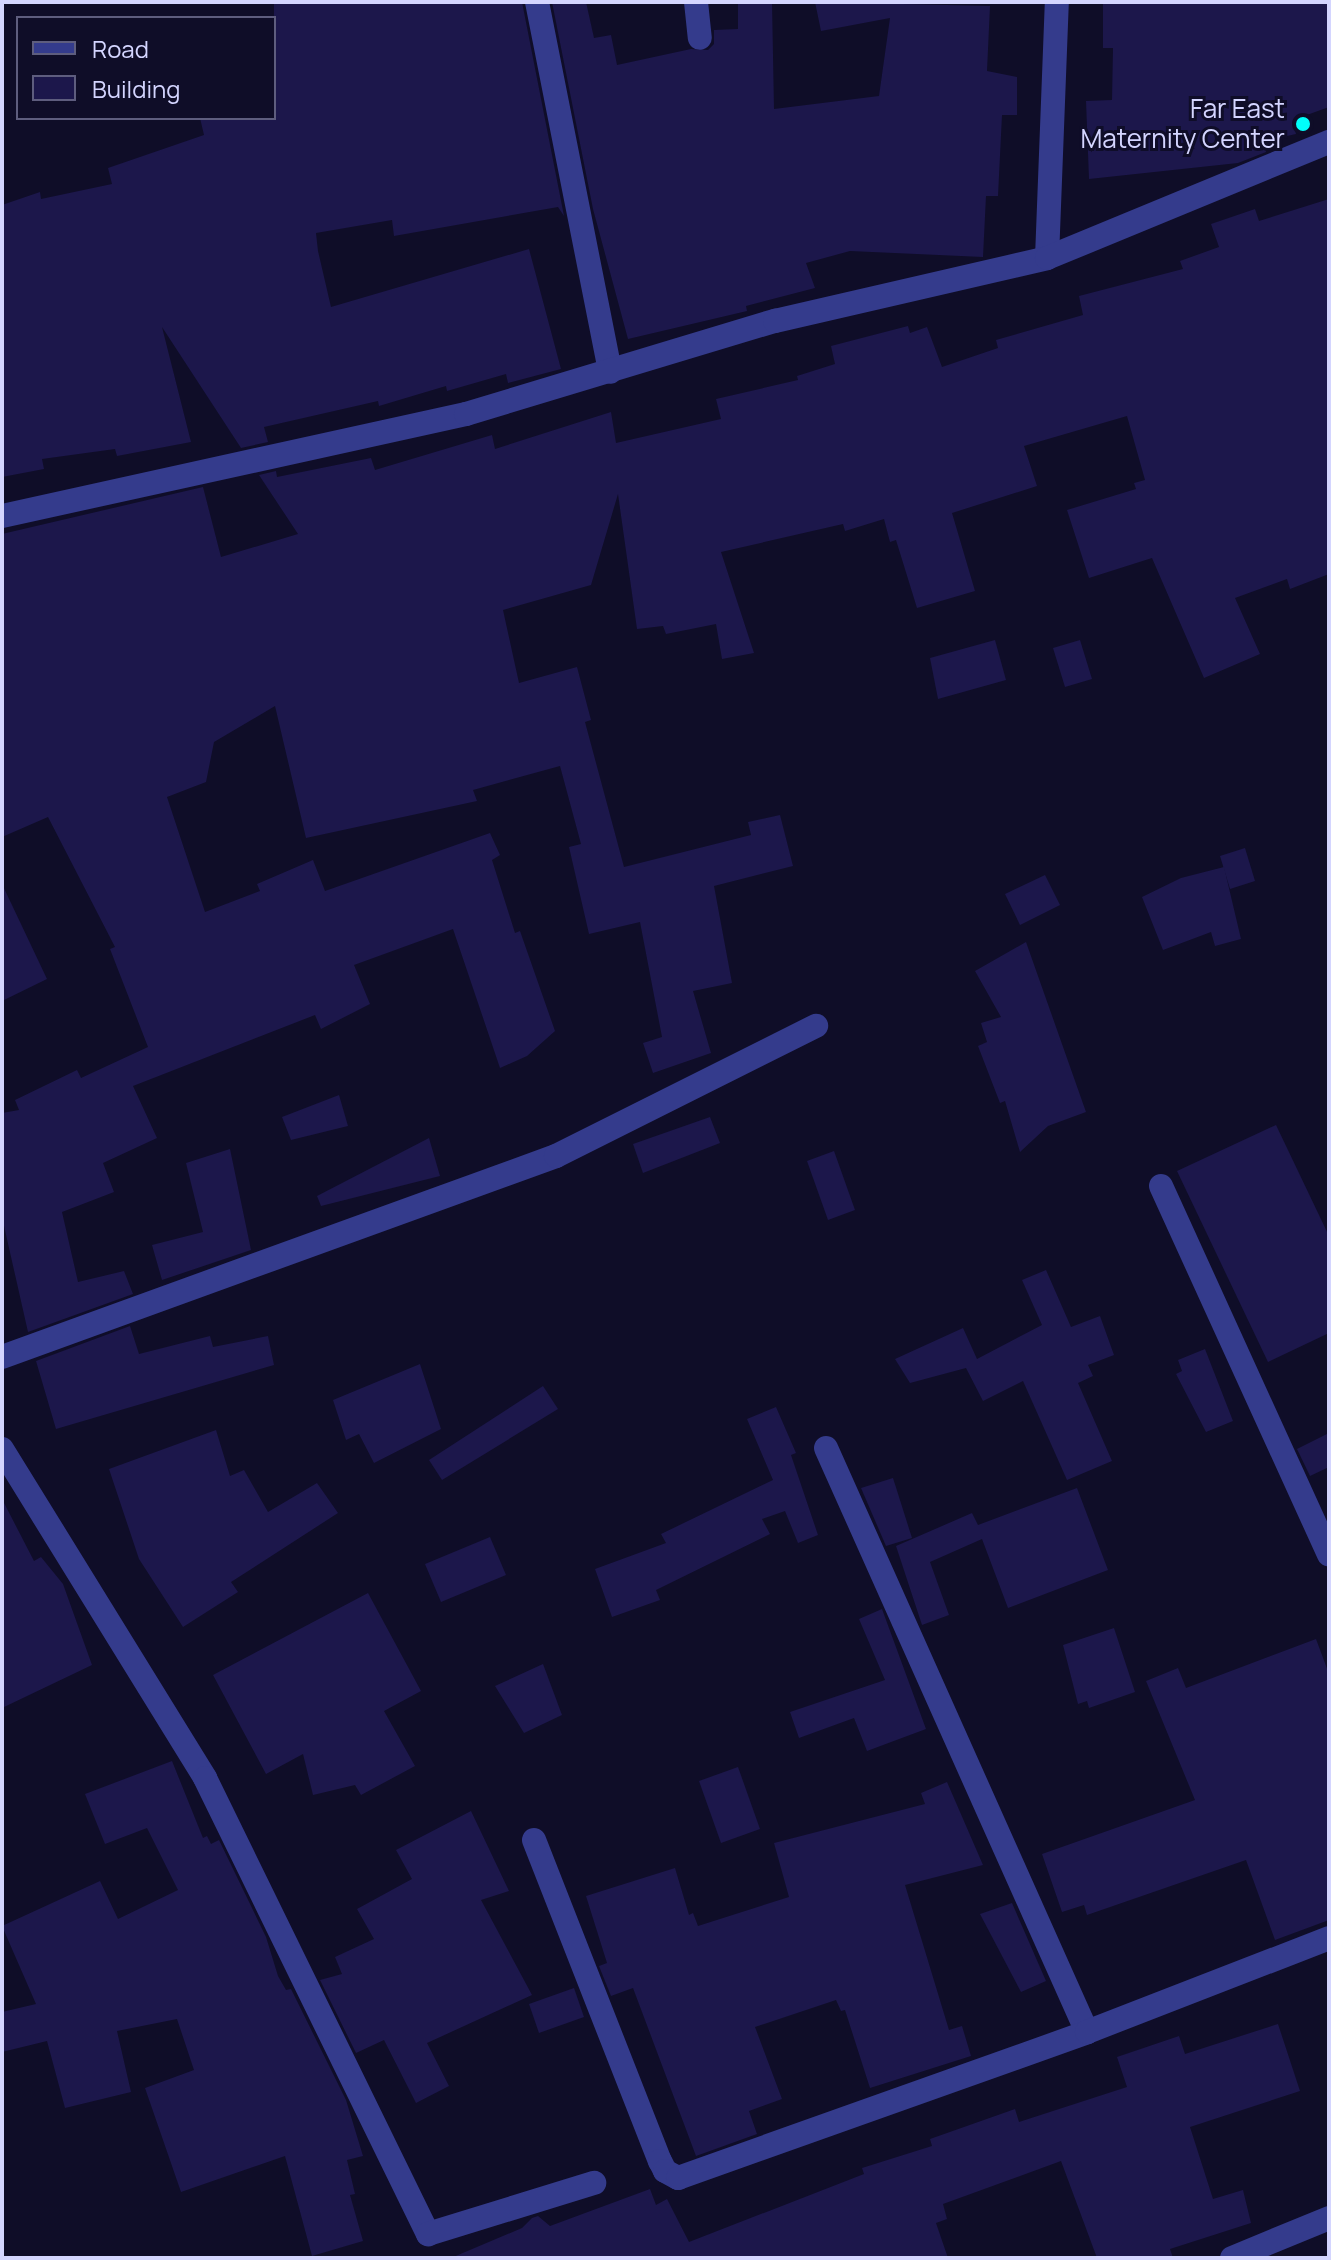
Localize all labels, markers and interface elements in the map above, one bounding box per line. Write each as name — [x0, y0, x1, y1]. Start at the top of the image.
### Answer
legend — [16, 16, 276, 120]
text: Road — [92, 32, 149, 65]
text: Building — [92, 72, 180, 105]
place label: Far East Maternity Center — [1080, 93, 1285, 154]
marker: Far East Maternity Center — [1292, 113, 1314, 135]

